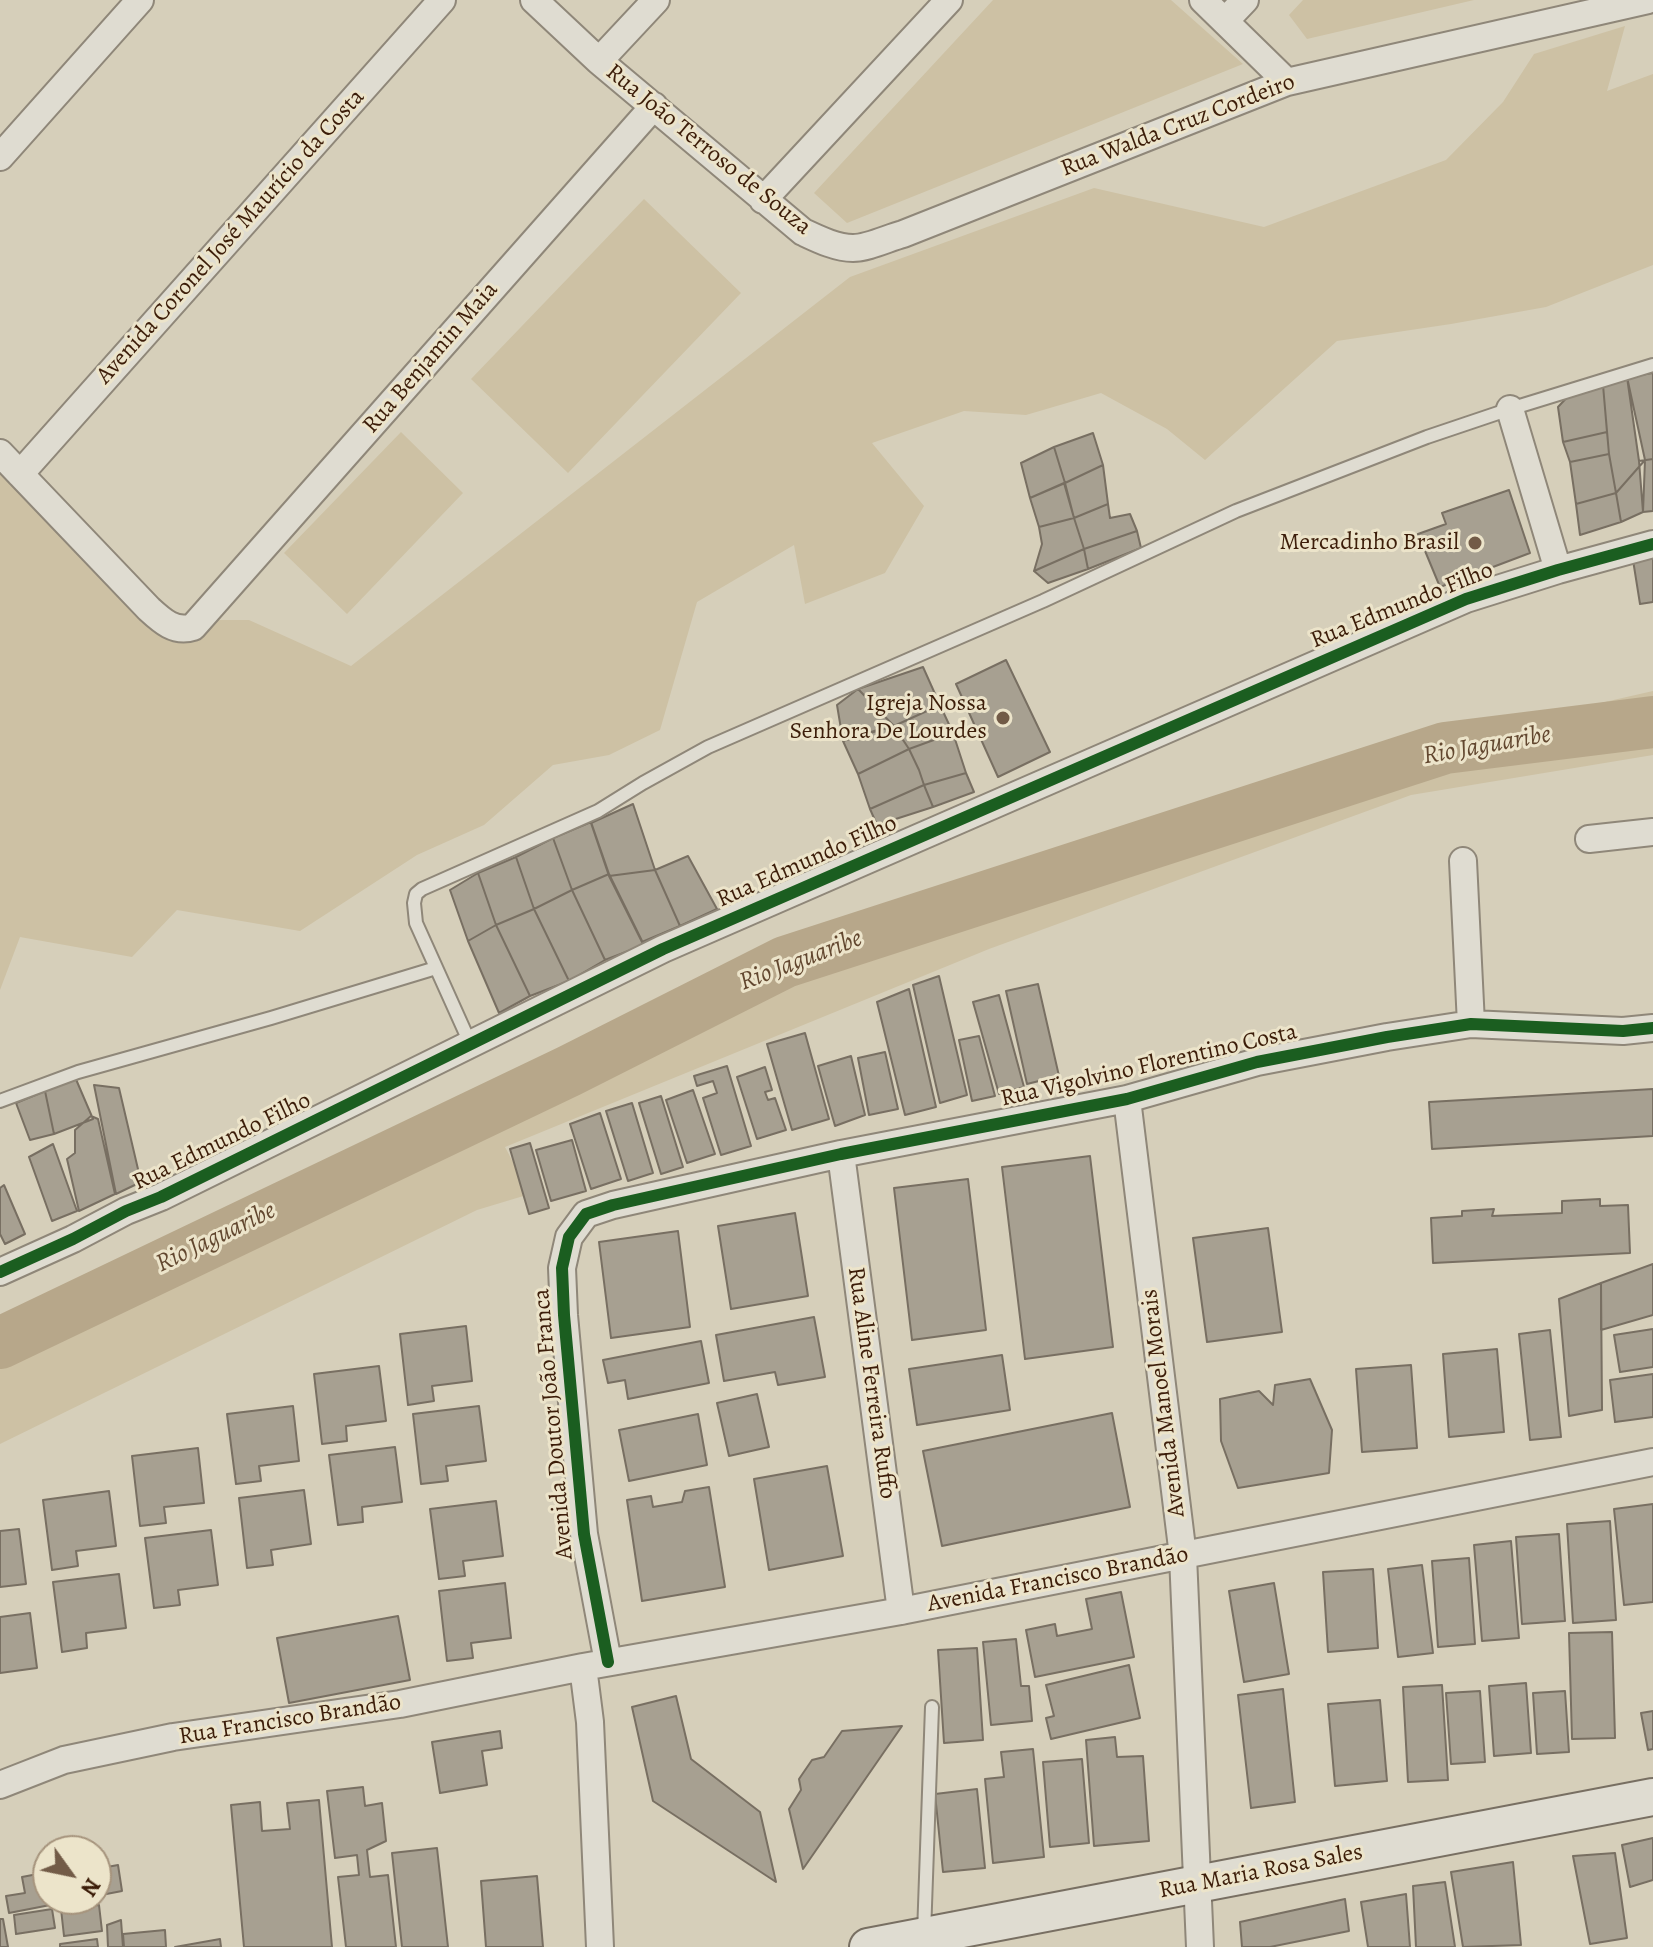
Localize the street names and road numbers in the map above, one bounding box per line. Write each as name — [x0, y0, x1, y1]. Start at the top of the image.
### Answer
street label: Rua João Terroso de Souza — [599, 58, 817, 242]
street label: Rua Walda Cruz Cordeiro — [1057, 68, 1299, 184]
street label: Avenida Coronel José Maurício da Costa — [91, 84, 371, 390]
street label: Rua Benjamin Maia — [357, 276, 505, 440]
street label: Rua Edmundo Filho — [1307, 556, 1497, 656]
street label: Rua Edmundo Filho — [712, 809, 902, 915]
street label: Rua Vigolvino Florentino Costa — [998, 1018, 1300, 1114]
street label: Rua Edmundo Filho — [128, 1086, 316, 1198]
street label: Rua Aline Ferreira Ruffo — [840, 1265, 902, 1501]
street label: Avenida Doutor João Franca — [528, 1287, 580, 1561]
street label: Avenida Manoel Morais — [1136, 1287, 1192, 1519]
street label: Avenida Francisco Brandão — [925, 1541, 1191, 1619]
street label: Rua Francisco Brandão — [177, 1688, 403, 1752]
street label: Rua Maria Rosa Sales — [1157, 1838, 1365, 1906]

